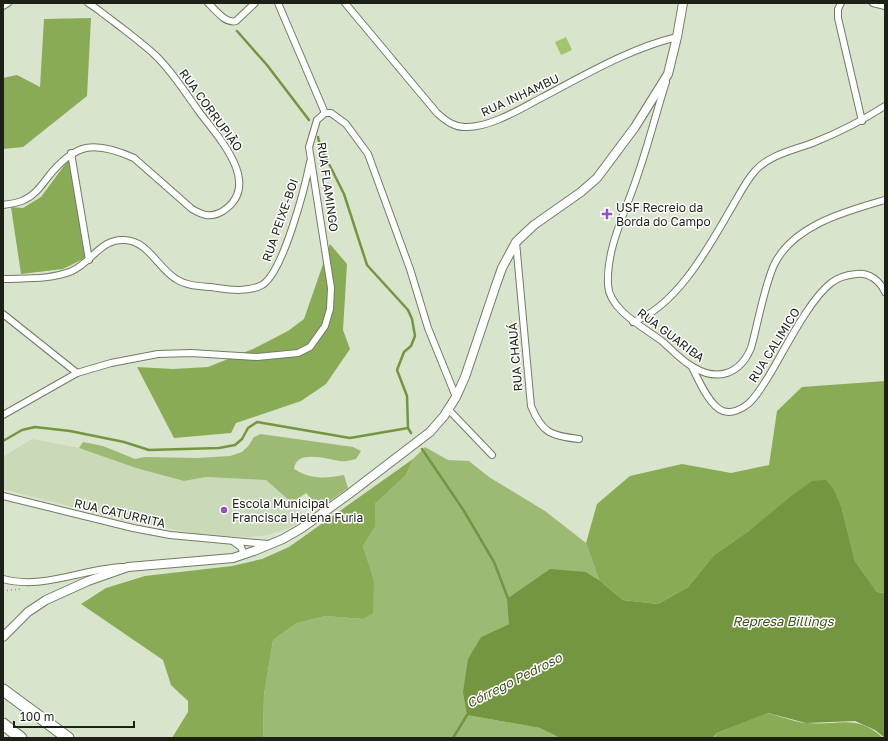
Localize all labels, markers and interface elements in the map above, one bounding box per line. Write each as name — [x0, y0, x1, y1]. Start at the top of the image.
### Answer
street label: RUA CORRUPIÃO — [176, 66, 246, 154]
street label: RUA INHAMBU — [478, 70, 562, 120]
street label: RUA FLAMINGO — [314, 141, 342, 233]
street label: RUA PEIXE-BOI — [259, 176, 301, 264]
place label: USF Recreio da Borda do Campo — [616, 200, 711, 229]
marker: USF Recreio da Borda do Campo — [601, 208, 613, 220]
street label: RUA GUARIBA — [634, 305, 708, 365]
street label: RUA CALIMICO — [745, 305, 803, 385]
street label: RUA CHAUÁ — [505, 322, 525, 392]
street label: RUA CATURRITA — [73, 495, 167, 531]
place label: Escola Municipal Francisca Helena Furia — [232, 496, 363, 525]
marker: Escola Municipal Francisca Helena Furia — [219, 505, 229, 515]
water label: Represa Billings — [732, 613, 835, 629]
water label: Córrego Pedroso — [464, 649, 565, 711]
scale bar — [14, 703, 134, 729]
text: 100 m — [20, 709, 54, 724]

